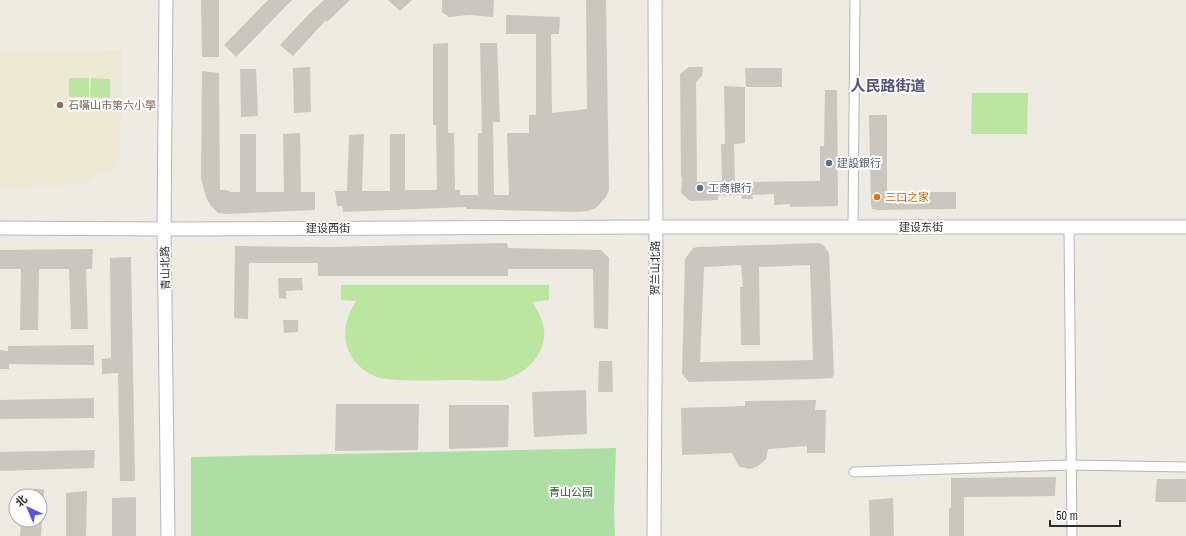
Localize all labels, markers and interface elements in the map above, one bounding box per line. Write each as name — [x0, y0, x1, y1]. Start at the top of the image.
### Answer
district label: 人民路街道 — [850, 75, 926, 96]
place label: 石嘴山市第六小學 — [68, 98, 156, 112]
marker: 石嘴山市第六小學 — [55, 100, 65, 110]
place label: 建設銀行 — [837, 156, 881, 170]
marker: 建設銀行 — [824, 158, 834, 168]
place label: 工商银行 — [708, 181, 752, 195]
marker: 工商银行 — [695, 183, 705, 193]
place label: 三口之家 — [885, 190, 929, 204]
marker: 三口之家 — [872, 192, 882, 202]
street label: 建设东街 — [899, 220, 943, 234]
street label: 建设西街 — [306, 221, 350, 235]
street label: 贺兰山北路 — [648, 241, 662, 296]
street label: 青山北路 — [158, 246, 172, 290]
park label: 青山公园 — [549, 485, 593, 499]
north arrow — [8, 488, 48, 528]
text: 北 — [12, 492, 30, 510]
scale bar — [1050, 502, 1120, 528]
text: 50 m — [1056, 508, 1078, 524]

